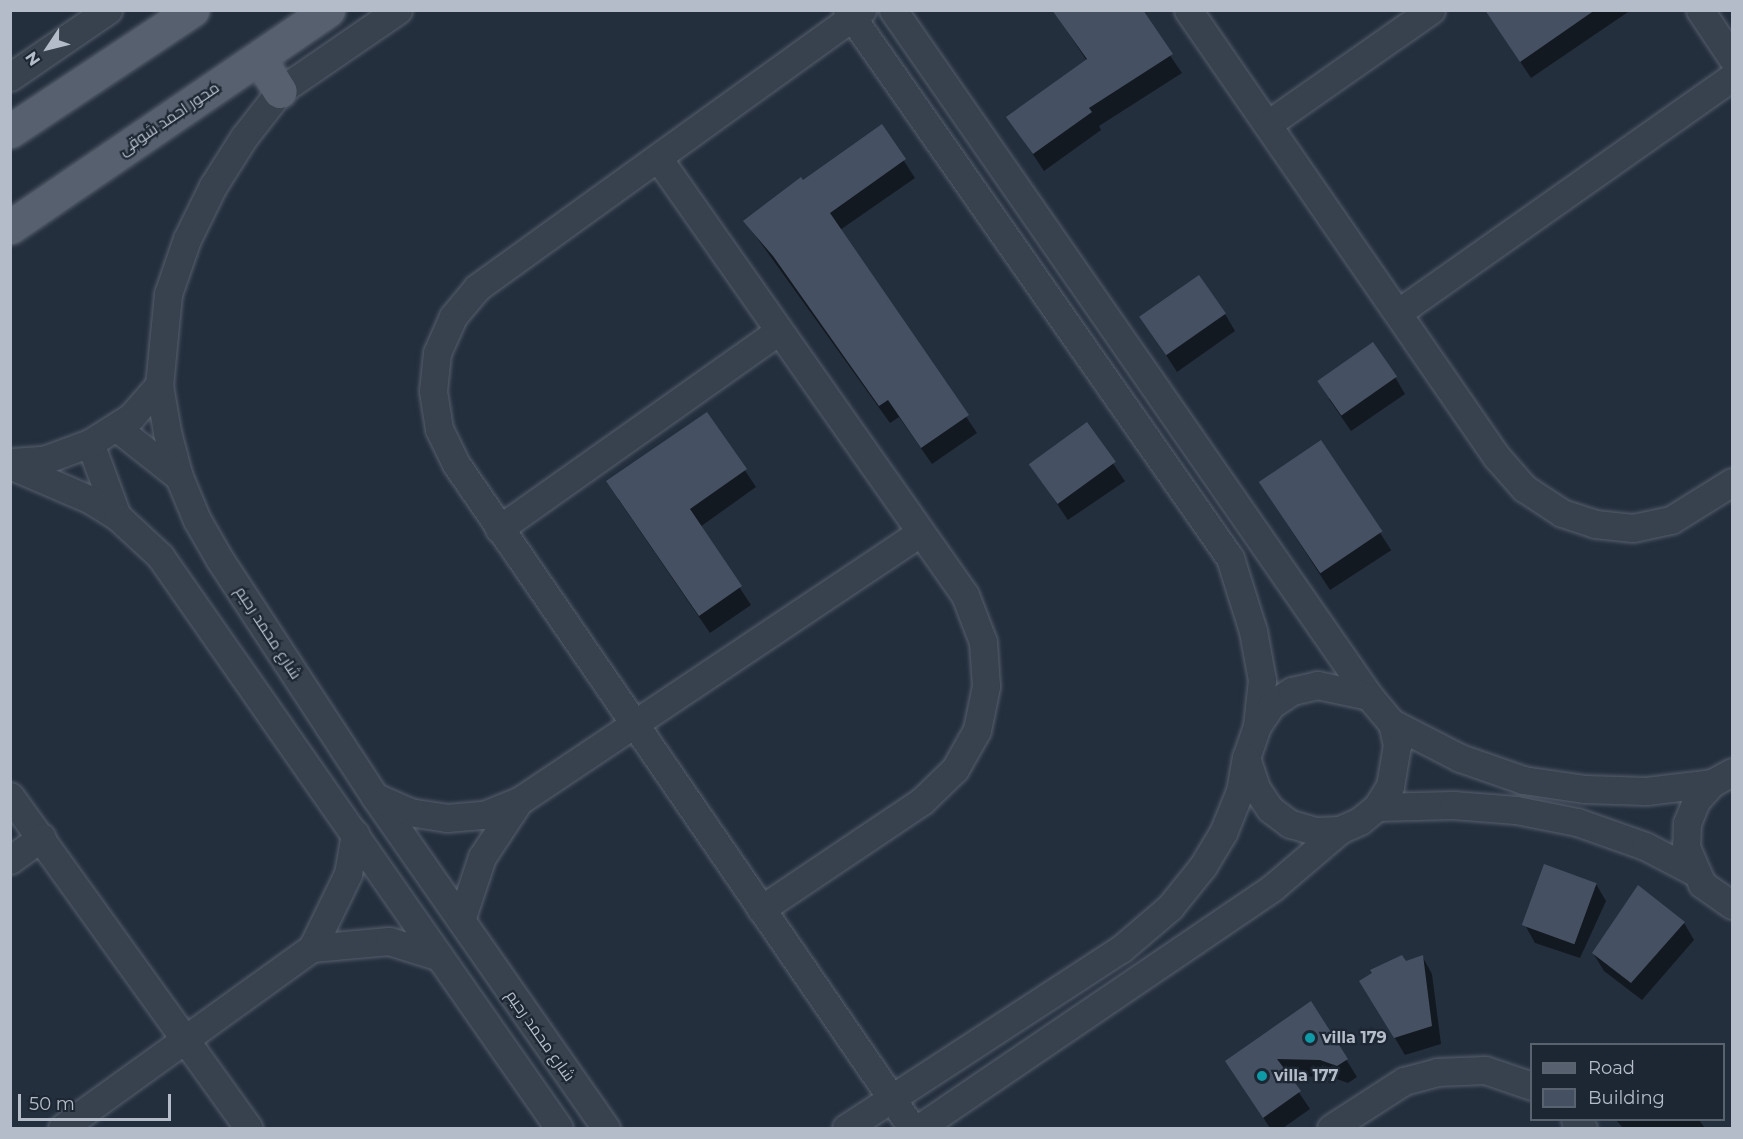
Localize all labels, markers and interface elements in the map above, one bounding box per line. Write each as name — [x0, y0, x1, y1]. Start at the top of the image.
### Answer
north arrow — [18, 18, 78, 78]
text: N — [21, 48, 44, 69]
street label: محور احمد شوقى — [115, 78, 223, 160]
street label: شارع محمد رحيم — [231, 583, 305, 683]
street label: شارع محمد رحيم — [501, 987, 579, 1085]
place label: villa 179 — [1322, 1028, 1387, 1048]
marker: villa 179 — [1303, 1031, 1317, 1045]
legend — [1530, 1043, 1725, 1121]
text: Road — [1588, 1057, 1635, 1079]
place label: villa 177 — [1274, 1066, 1339, 1086]
marker: villa 177 — [1255, 1069, 1269, 1083]
scale bar — [21, 1082, 174, 1120]
text: Building — [1588, 1087, 1665, 1109]
text: 50 m — [29, 1093, 75, 1115]

